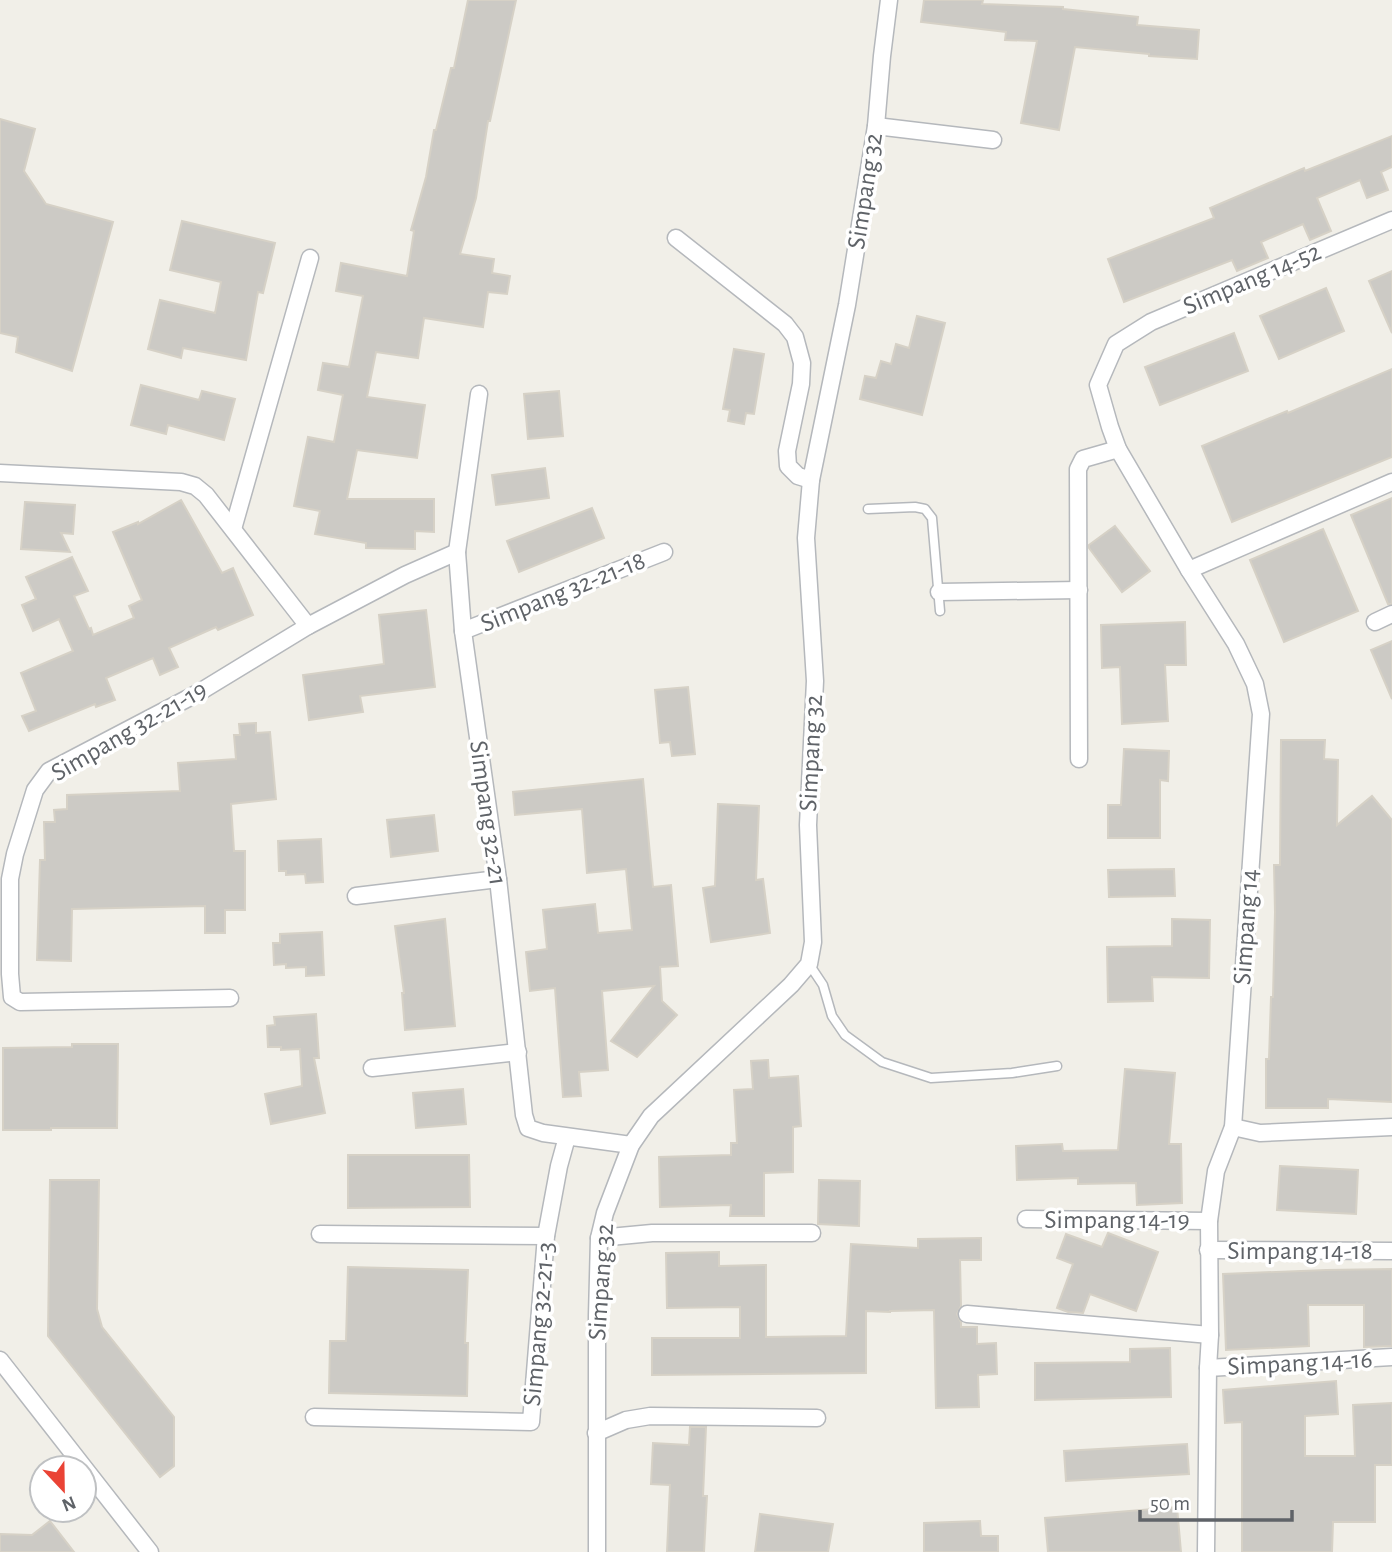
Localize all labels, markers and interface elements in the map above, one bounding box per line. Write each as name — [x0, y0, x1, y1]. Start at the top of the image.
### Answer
street label: Simpang 32 — [843, 131, 887, 251]
street label: Simpang 14-52 — [1179, 238, 1325, 320]
street label: Simpang 32-21-18 — [477, 547, 649, 637]
street label: Simpang 32-21-19 — [47, 676, 211, 786]
street label: Simpang 32 — [795, 694, 827, 812]
street label: Simpang 32-21 — [465, 739, 511, 887]
street label: Simpang 14 — [1229, 868, 1263, 986]
street label: Simpang 14-19 — [1044, 1207, 1190, 1233]
street label: Simpang 32 — [584, 1222, 618, 1341]
street label: Simpang 14-18 — [1227, 1238, 1373, 1264]
street label: Simpang 32-21-3 — [519, 1241, 559, 1407]
street label: Simpang 14-16 — [1227, 1346, 1373, 1380]
north arrow — [28, 1454, 98, 1524]
scale bar — [1140, 1478, 1292, 1522]
text: N — [59, 1492, 78, 1515]
text: 50 m — [1150, 1493, 1190, 1514]

